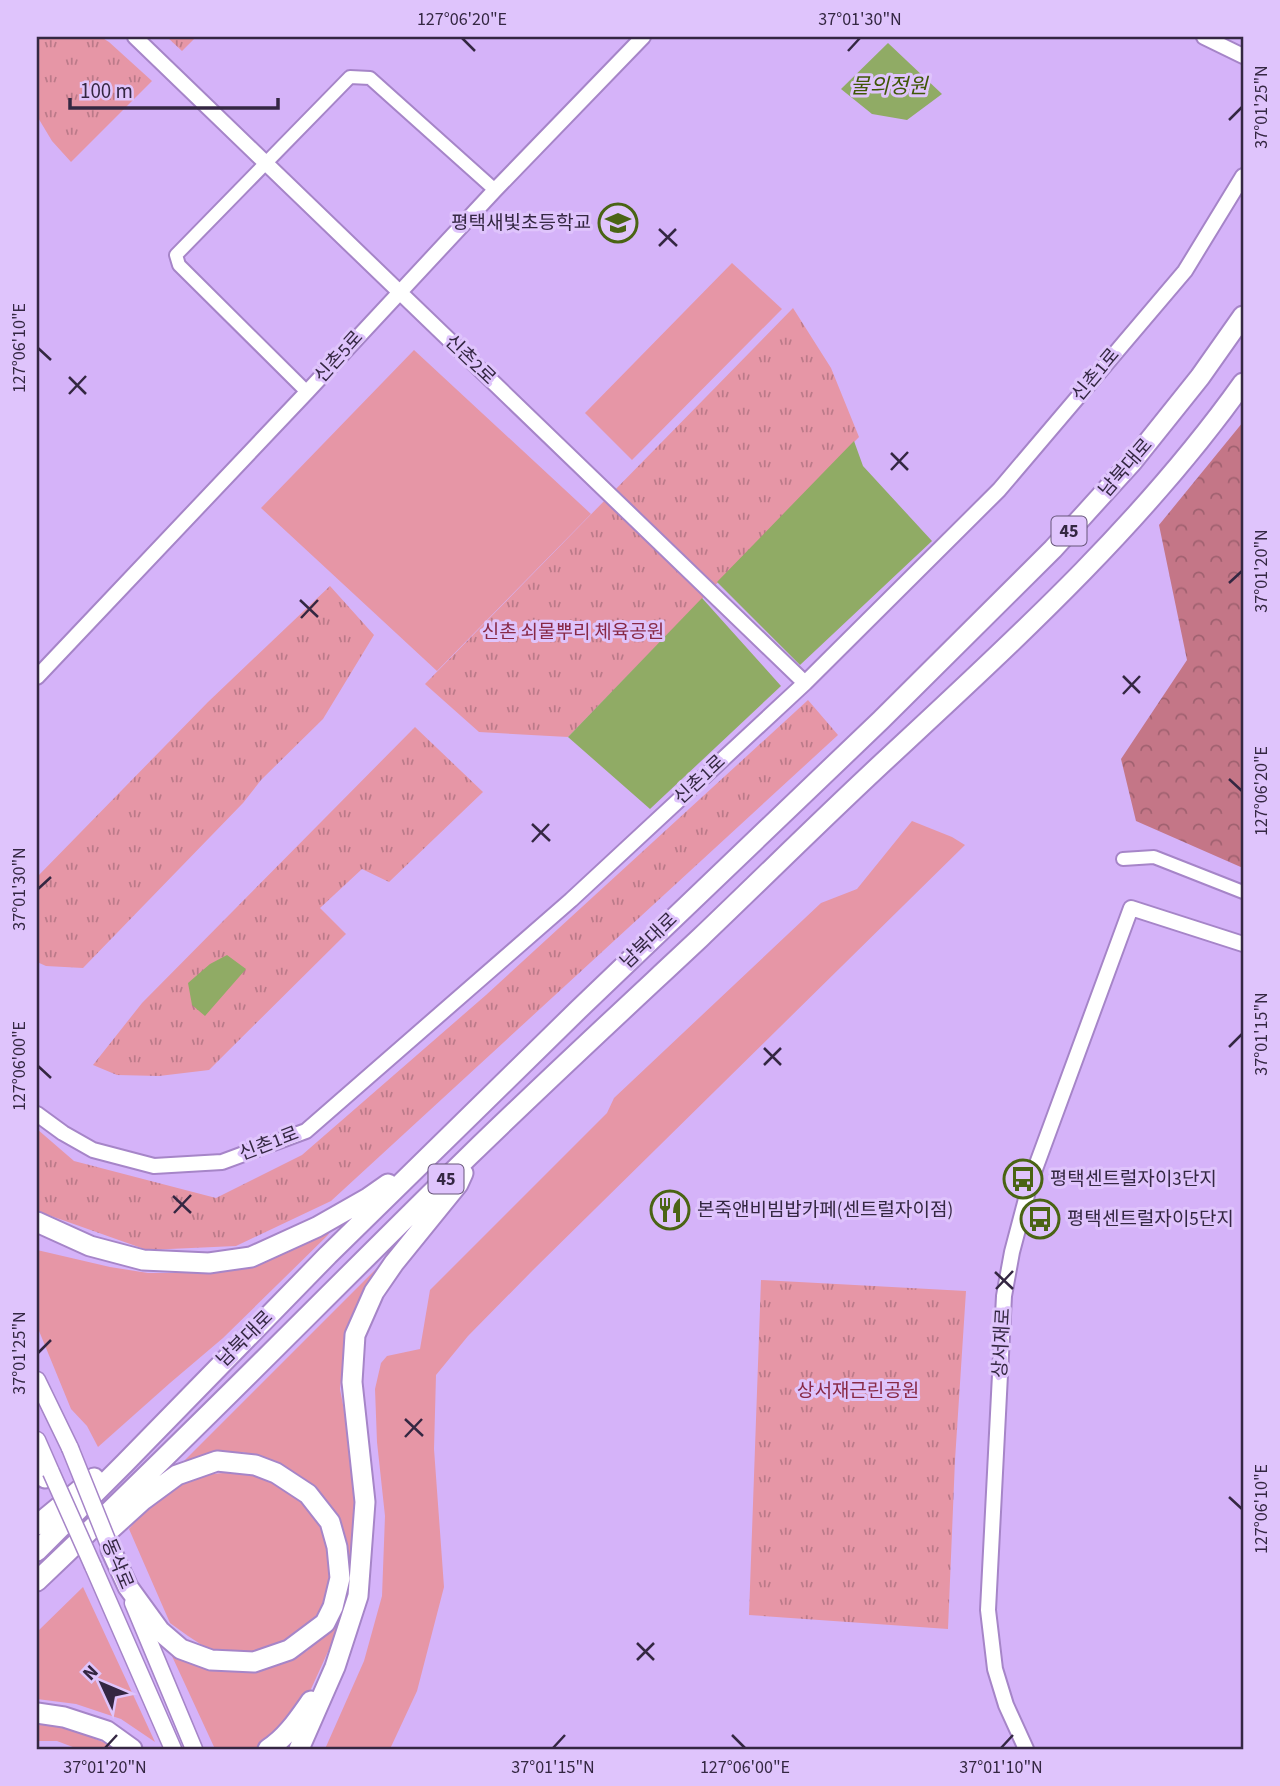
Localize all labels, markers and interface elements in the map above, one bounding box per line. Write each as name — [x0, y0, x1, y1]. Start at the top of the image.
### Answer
text: 127°06'20"E — [417, 7, 507, 32]
text: 37°01'30"N — [818, 7, 902, 32]
text: 37°01'25"N — [1249, 65, 1274, 149]
scale bar — [70, 66, 278, 110]
water label: 물의정원 — [850, 71, 929, 101]
text: 100 m — [80, 76, 133, 106]
school or university icon: 평택새빛초등학교 — [597, 202, 639, 244]
place label: 평택새빛초등학교 — [451, 210, 591, 237]
text: 127°06'10"E — [7, 303, 32, 393]
street label: 신촌5로 — [308, 325, 370, 389]
street label: 신촌2로 — [438, 329, 502, 391]
street label: 신촌1로 — [1066, 343, 1126, 407]
street label: 남북대로 — [1093, 433, 1159, 503]
road number: 45 — [1052, 516, 1086, 546]
text: 37°01'20"N — [1249, 529, 1274, 613]
park label: 신촌 쇠물뿌리 체육공원 — [482, 619, 664, 646]
text: 127°06'20"E — [1249, 746, 1274, 836]
street label: 신촌1로 — [668, 749, 732, 811]
text: 37°01'30"N — [7, 847, 32, 931]
street label: 남북대로 — [614, 907, 684, 975]
text: 37°01'15"N — [1249, 992, 1274, 1076]
text: 127°06'00"E — [7, 1021, 32, 1111]
street label: 신촌1로 — [235, 1120, 303, 1168]
bus stop icon: 평택센트럴자이3단지 — [1002, 1158, 1044, 1200]
road number: 45 — [428, 1164, 464, 1194]
place label: 평택센트럴자이3단지 — [1050, 1166, 1217, 1193]
restaurant icon: 본죽앤비빔밥카페(센트럴자이점) — [649, 1189, 691, 1231]
place label: 본죽앤비빔밥카페(센트럴자이점) — [697, 1197, 953, 1224]
bus stop icon: 평택센트럴자이5단지 — [1019, 1198, 1061, 1240]
place label: 평택센트럴자이5단지 — [1067, 1206, 1234, 1233]
street label: 남북대로 — [211, 1305, 279, 1373]
street label: 상서재로 — [987, 1307, 1017, 1379]
text: 37°01'25"N — [7, 1311, 32, 1395]
park label: 상서재근린공원 — [797, 1378, 919, 1405]
text: 127°06'10"E — [1249, 1464, 1274, 1554]
street label: 동삭로 — [94, 1535, 140, 1593]
north arrow — [66, 1650, 136, 1720]
text: N — [77, 1659, 105, 1687]
text: 37°01'20"N — [63, 1755, 147, 1780]
text: 37°01'15"N — [511, 1755, 595, 1780]
text: 127°06'00"E — [700, 1755, 790, 1780]
text: 37°01'10"N — [959, 1755, 1043, 1780]

